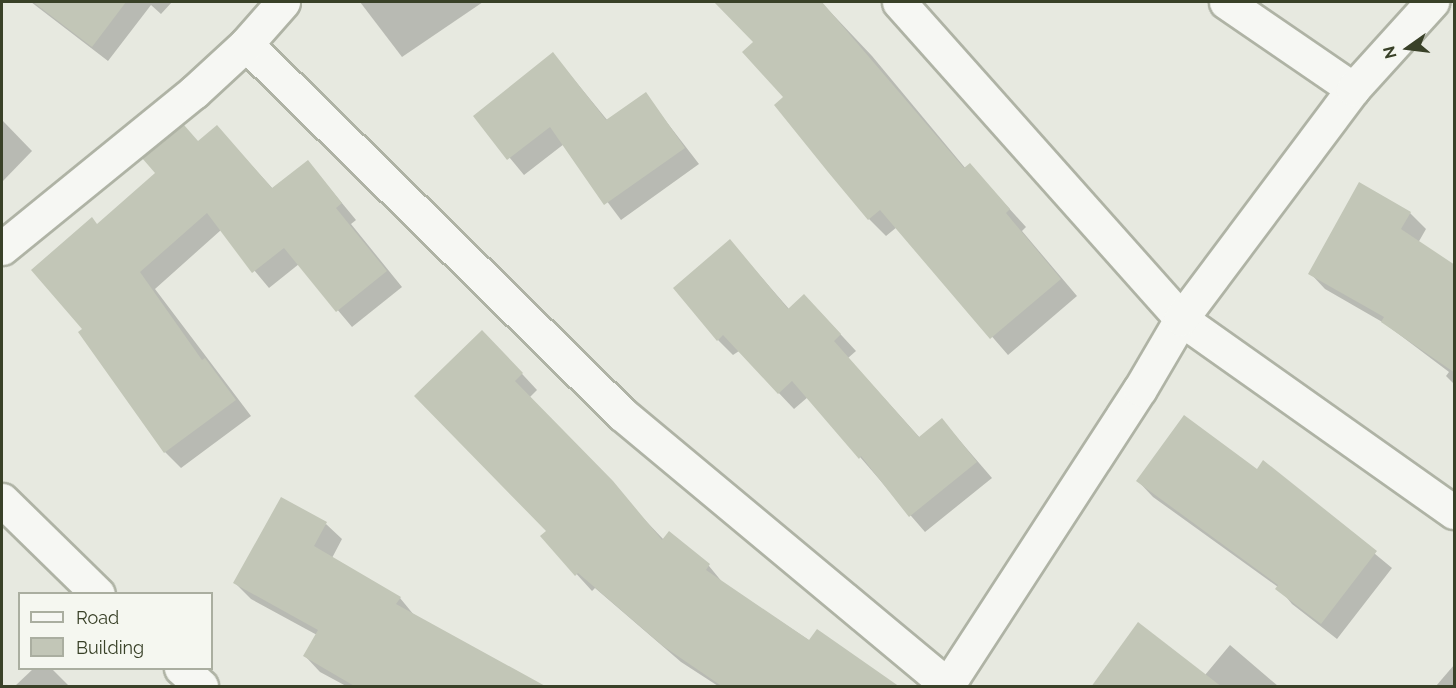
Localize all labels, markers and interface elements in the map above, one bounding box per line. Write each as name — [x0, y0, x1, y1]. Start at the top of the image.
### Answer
north arrow — [1378, 18, 1438, 78]
text: N — [1379, 44, 1401, 61]
legend — [18, 592, 213, 670]
text: Road — [76, 607, 119, 628]
text: Building — [76, 637, 144, 658]

